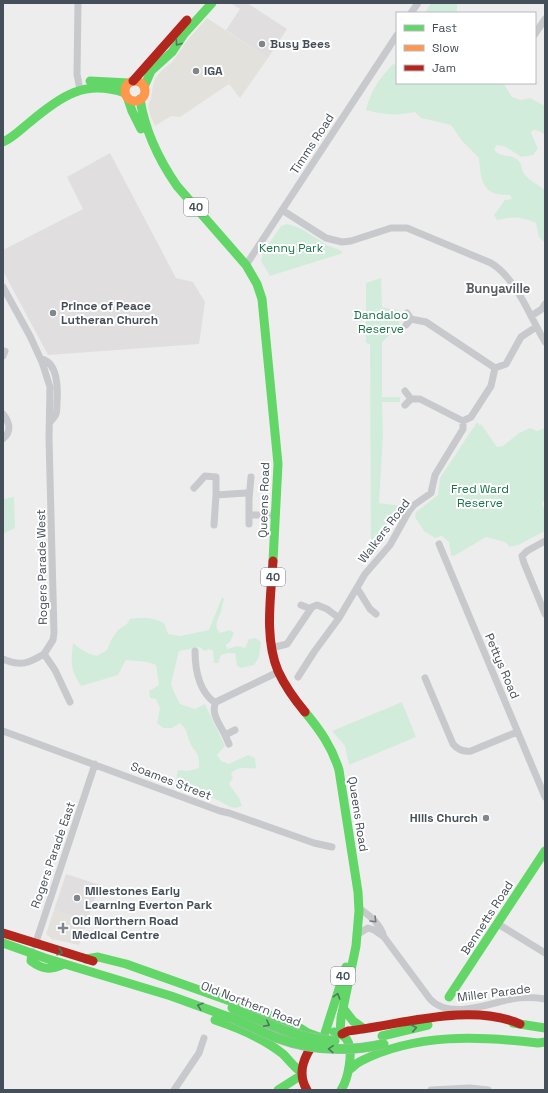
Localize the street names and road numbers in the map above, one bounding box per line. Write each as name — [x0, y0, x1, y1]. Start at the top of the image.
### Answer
street label: Timms Road — [286, 111, 338, 177]
road number: 40 — [184, 198, 208, 216]
street label: Queens Road — [255, 462, 273, 538]
street label: Walkers Road — [355, 496, 413, 566]
street label: Rogers Parade West — [33, 509, 51, 625]
road number: 40 — [261, 568, 285, 586]
street label: Pettys Road — [481, 631, 523, 701]
street label: Soames Street — [128, 758, 214, 804]
street label: Queens Road — [344, 775, 372, 853]
street label: Rogers Parade East — [27, 800, 79, 910]
street label: Bennetts Road — [457, 878, 517, 958]
road number: 40 — [331, 967, 355, 985]
street label: Old Northern Road — [199, 978, 303, 1030]
street label: Miller Parade — [456, 981, 532, 1005]

